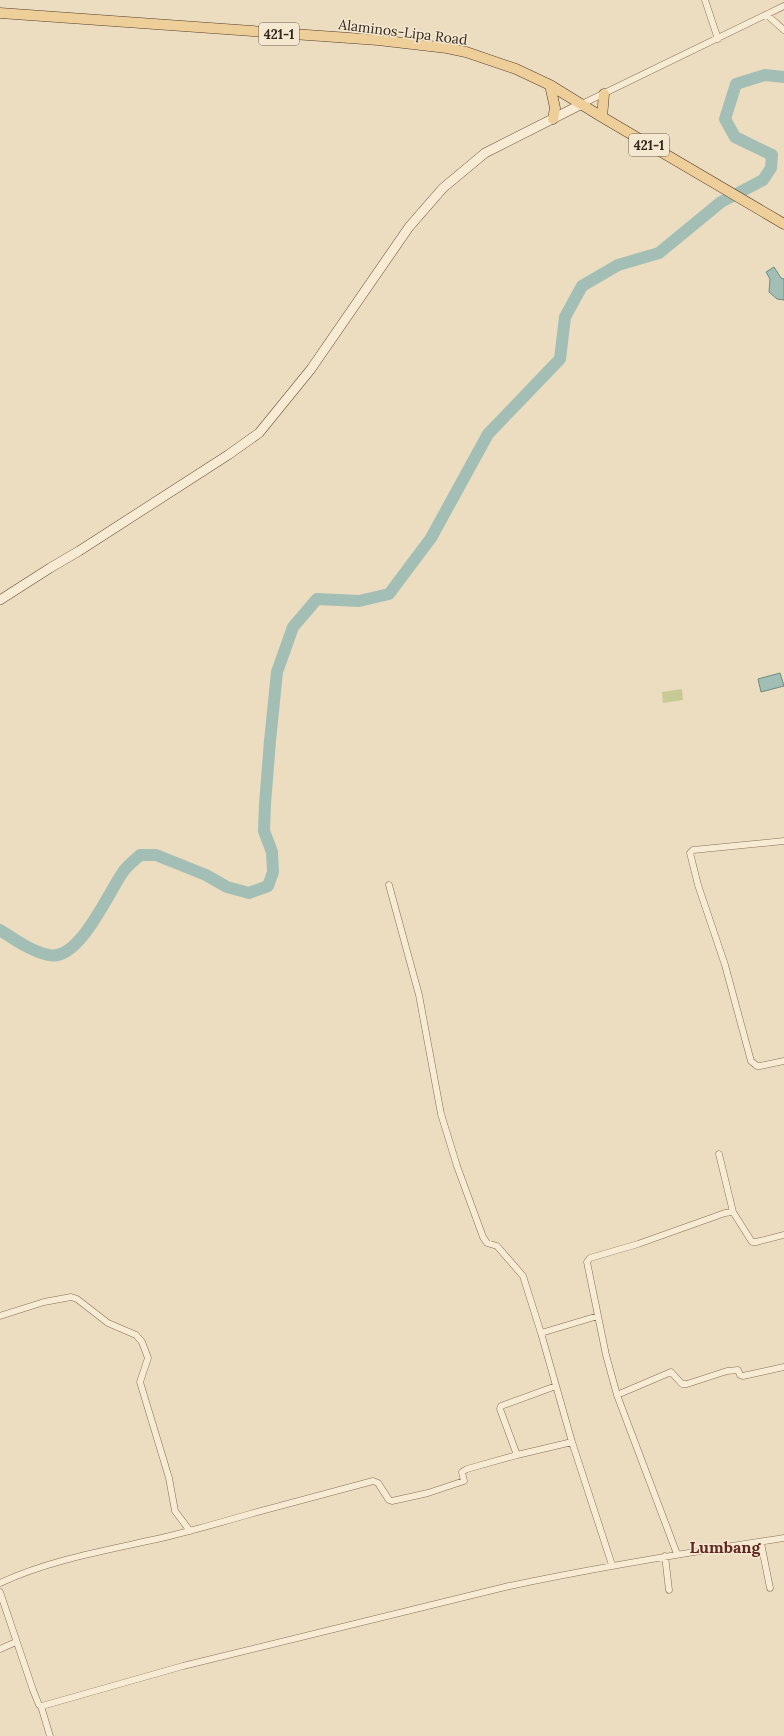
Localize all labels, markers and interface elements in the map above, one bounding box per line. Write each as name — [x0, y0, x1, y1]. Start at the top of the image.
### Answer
street label: Alaminos-Lipa Road — [336, 15, 469, 49]
road number: 421-1 — [259, 23, 299, 45]
road number: 421-1 — [629, 134, 669, 156]
district label: Lumbang — [690, 1537, 761, 1557]

